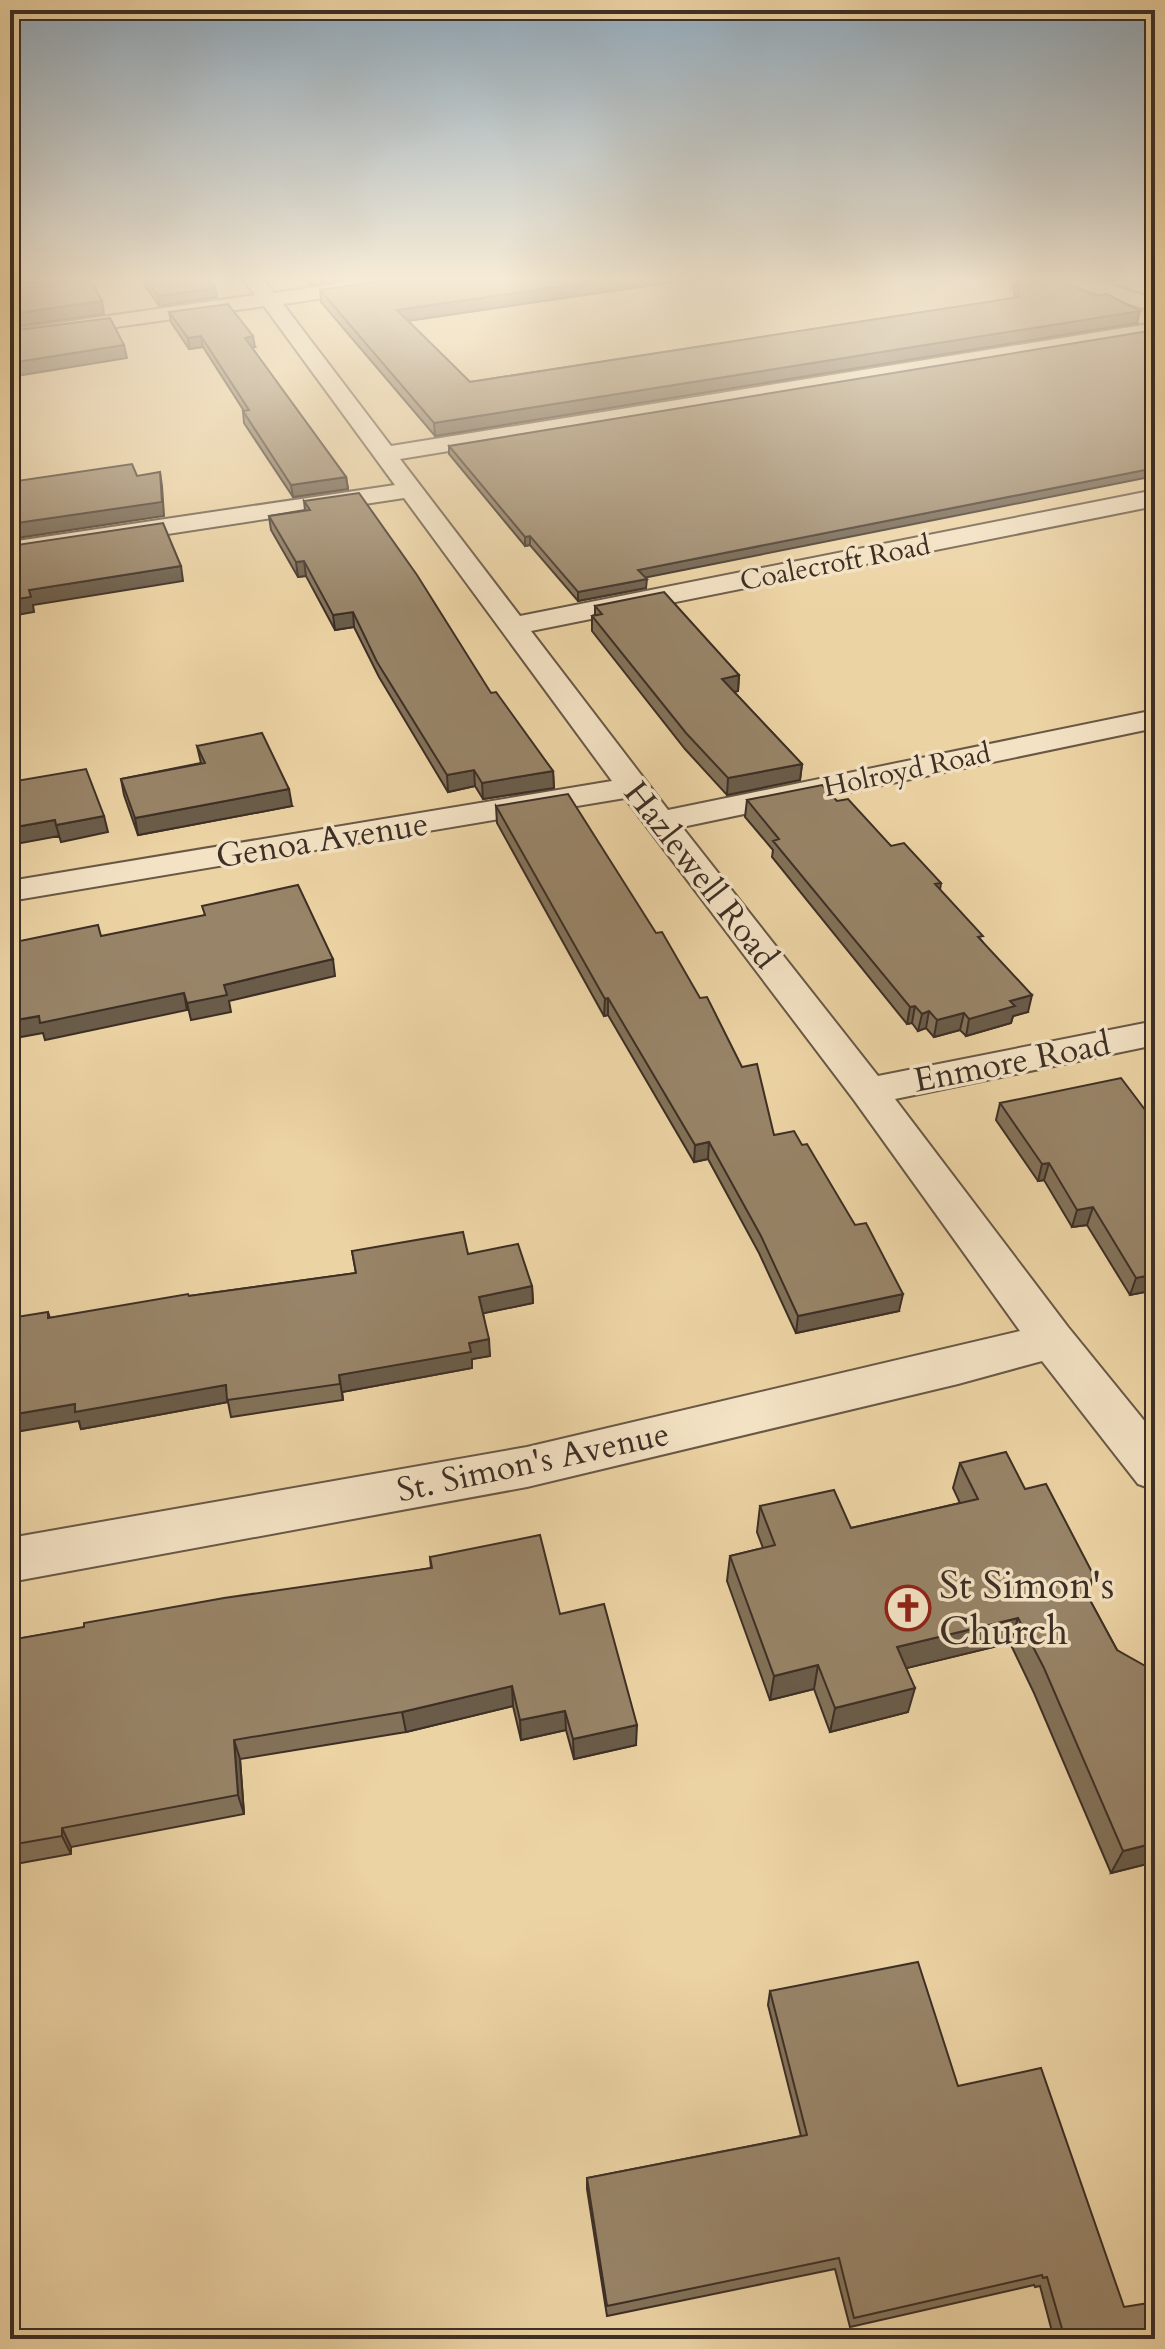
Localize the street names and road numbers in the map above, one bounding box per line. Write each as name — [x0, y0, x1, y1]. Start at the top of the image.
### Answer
street label: Coalecroft Road — [737, 526, 933, 600]
street label: Holroyd Road — [820, 734, 994, 806]
street label: Hazlewell Road — [613, 772, 789, 978]
street label: Genoa Avenue — [213, 801, 431, 879]
street label: Enmore Road — [910, 1020, 1114, 1104]
street label: St. Simon's Avenue — [393, 1411, 673, 1513]

